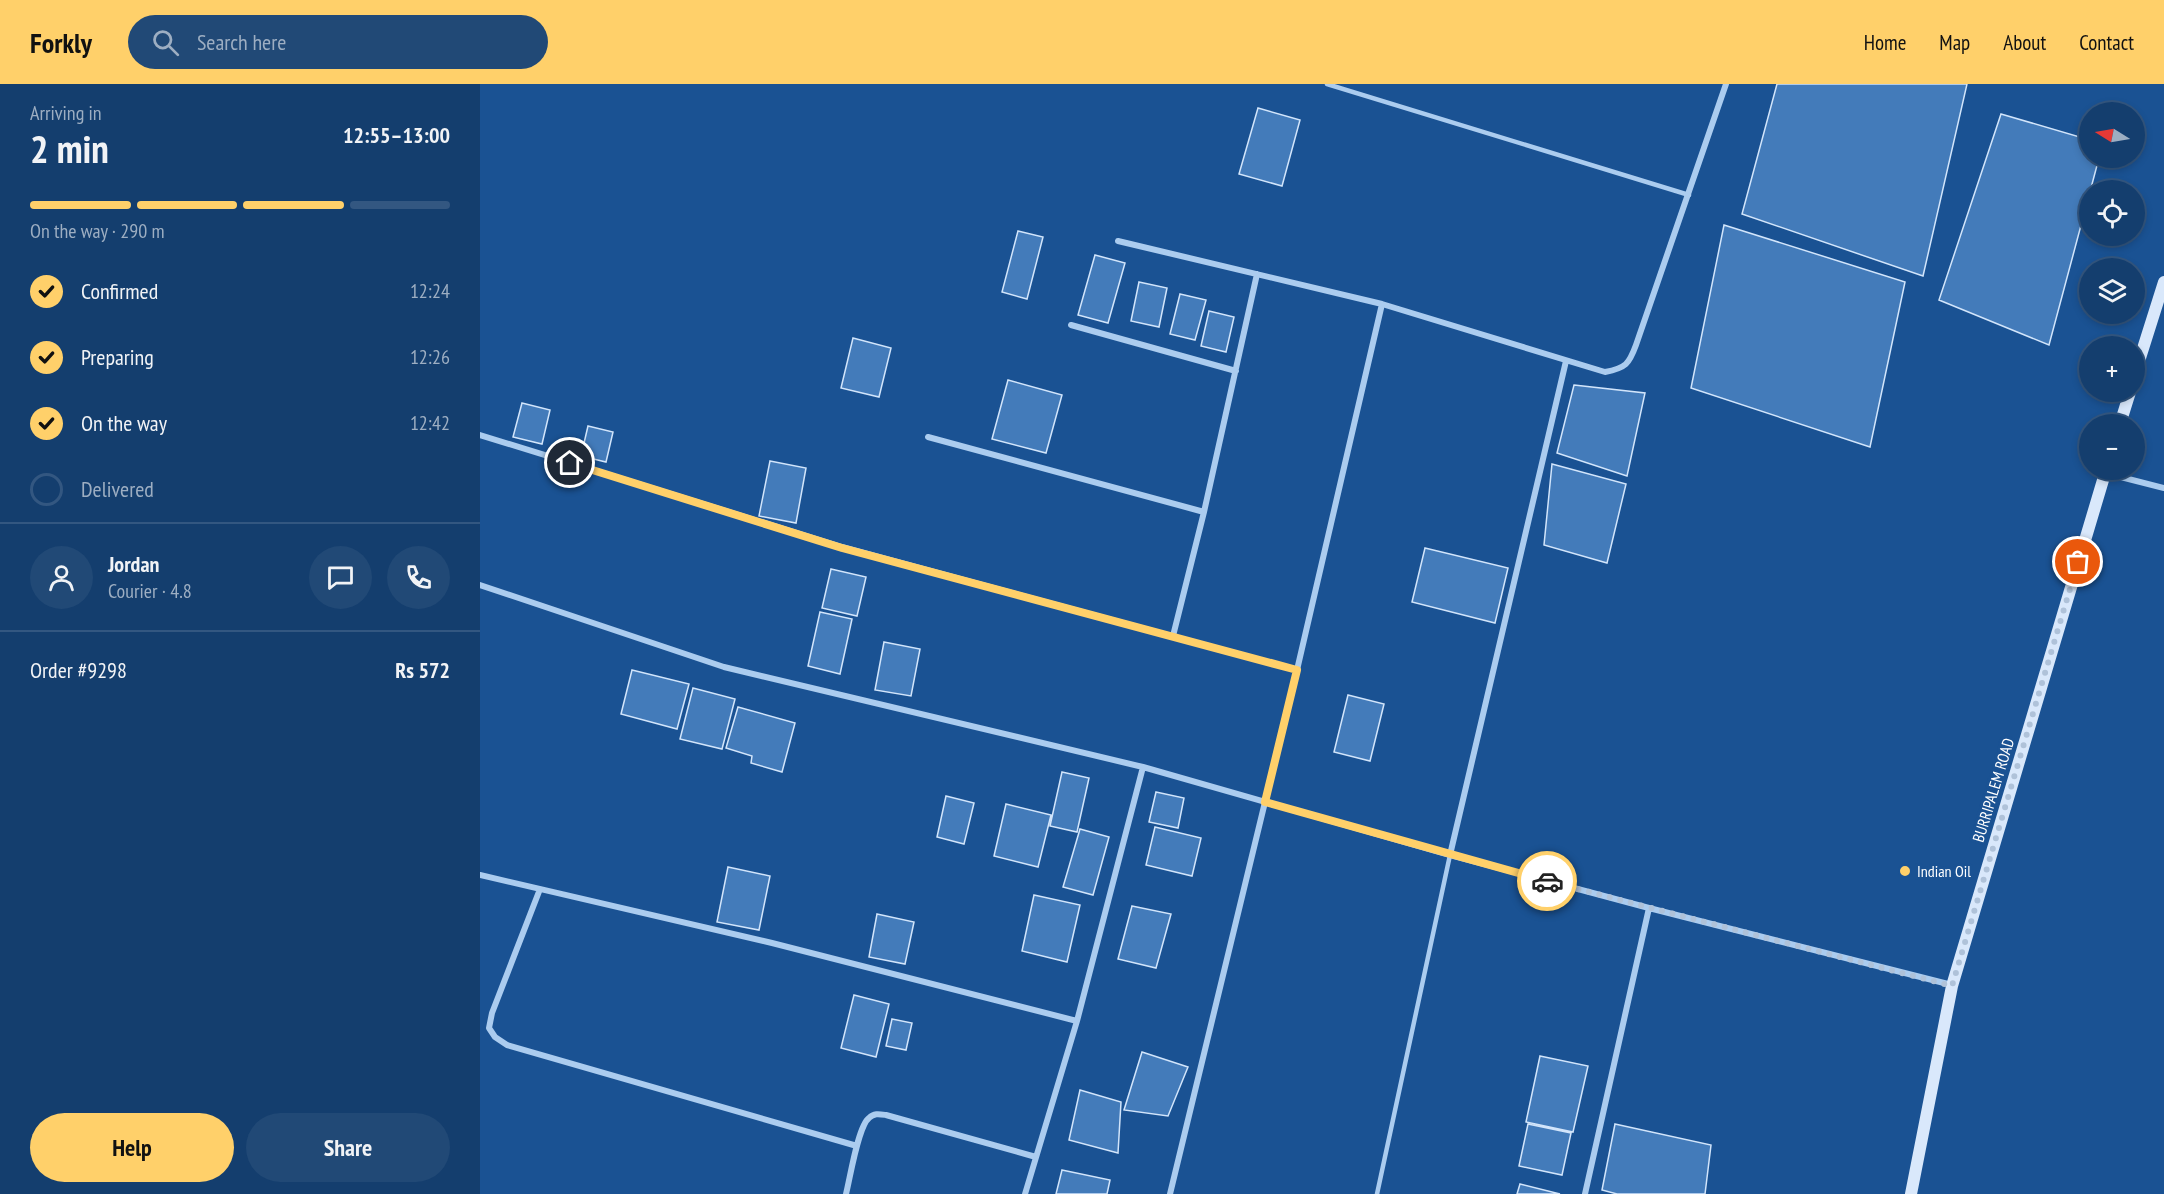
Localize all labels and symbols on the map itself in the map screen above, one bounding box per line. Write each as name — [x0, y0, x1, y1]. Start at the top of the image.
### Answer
north arrow — [2079, 102, 2145, 168]
pin — [544, 437, 595, 488]
pin — [2052, 536, 2103, 587]
street label: BURRIPALEM ROAD — [1968, 736, 2018, 844]
courier — [1517, 851, 1577, 911]
place label: Indian Oil — [1917, 861, 1971, 881]
marker: Indian Oil — [1898, 864, 1912, 878]

